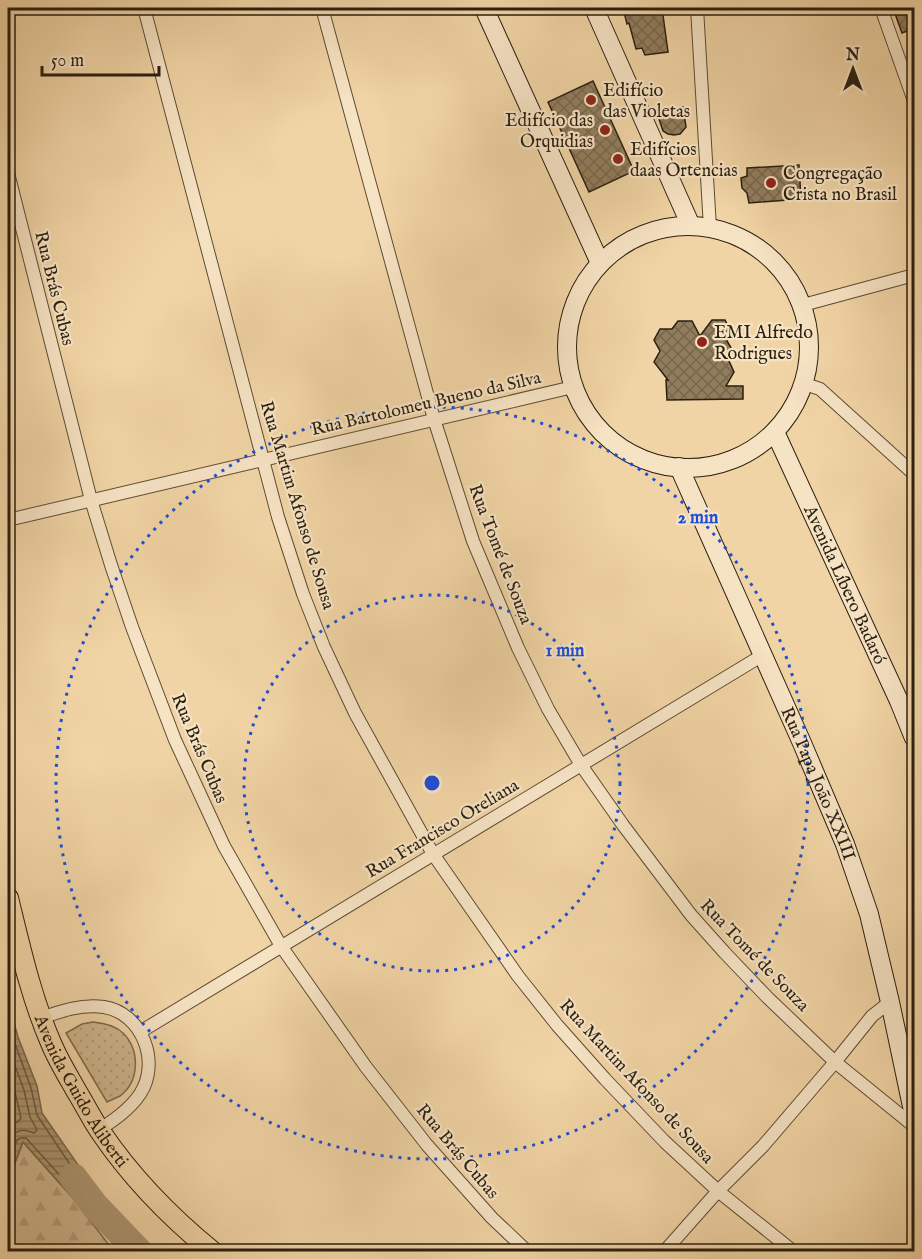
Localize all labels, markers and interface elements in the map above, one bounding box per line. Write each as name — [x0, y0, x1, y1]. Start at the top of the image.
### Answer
scale bar — [42, 39, 159, 77]
north arrow — [823, 39, 883, 99]
text: N — [845, 46, 860, 66]
text: 50 m — [51, 50, 84, 73]
place label: Edifício das Violetas — [603, 80, 690, 124]
marker: Edifício das Violetas — [584, 93, 598, 107]
place label: Edifício das Orquidias — [505, 110, 593, 154]
marker: Edifício das Orquidias — [598, 123, 612, 137]
place label: Edifícios daas Ortencias — [630, 139, 738, 183]
marker: Edifícios daas Ortencias — [611, 152, 625, 166]
place label: Congregação Crista no Brasil — [783, 163, 897, 207]
marker: Congregação Crista no Brasil — [764, 176, 778, 190]
street label: Rua Brás Cubas — [28, 229, 79, 348]
place label: EMI Alfredo Rodrigues — [714, 322, 813, 366]
marker: EMI Alfredo Rodrigues — [695, 335, 709, 349]
street label: Rua Bartolomeu Bueno da Silva — [309, 367, 544, 442]
street label: Rua Martim Afonso de Sousa — [254, 398, 339, 613]
street label: Rua Tomé de Souza — [462, 481, 537, 628]
street label: Avenida Líbero Badaró — [797, 501, 891, 669]
text: 2 min — [678, 507, 719, 530]
text: 1 min — [546, 640, 585, 663]
street label: Rua Brás Cubas — [165, 690, 232, 807]
street label: Rua Papa João XXIII — [774, 704, 860, 864]
centre of rings — [422, 773, 442, 793]
street label: Rua Francisco Oreliana — [362, 774, 524, 884]
street label: Rua Tomé de Souza — [694, 895, 814, 1017]
street label: Rua Martim Afonso de Sousa — [554, 995, 718, 1169]
street label: Avenida Guido Aliberti — [28, 1011, 133, 1173]
street label: Rua Brás Cubas — [410, 1100, 503, 1204]

